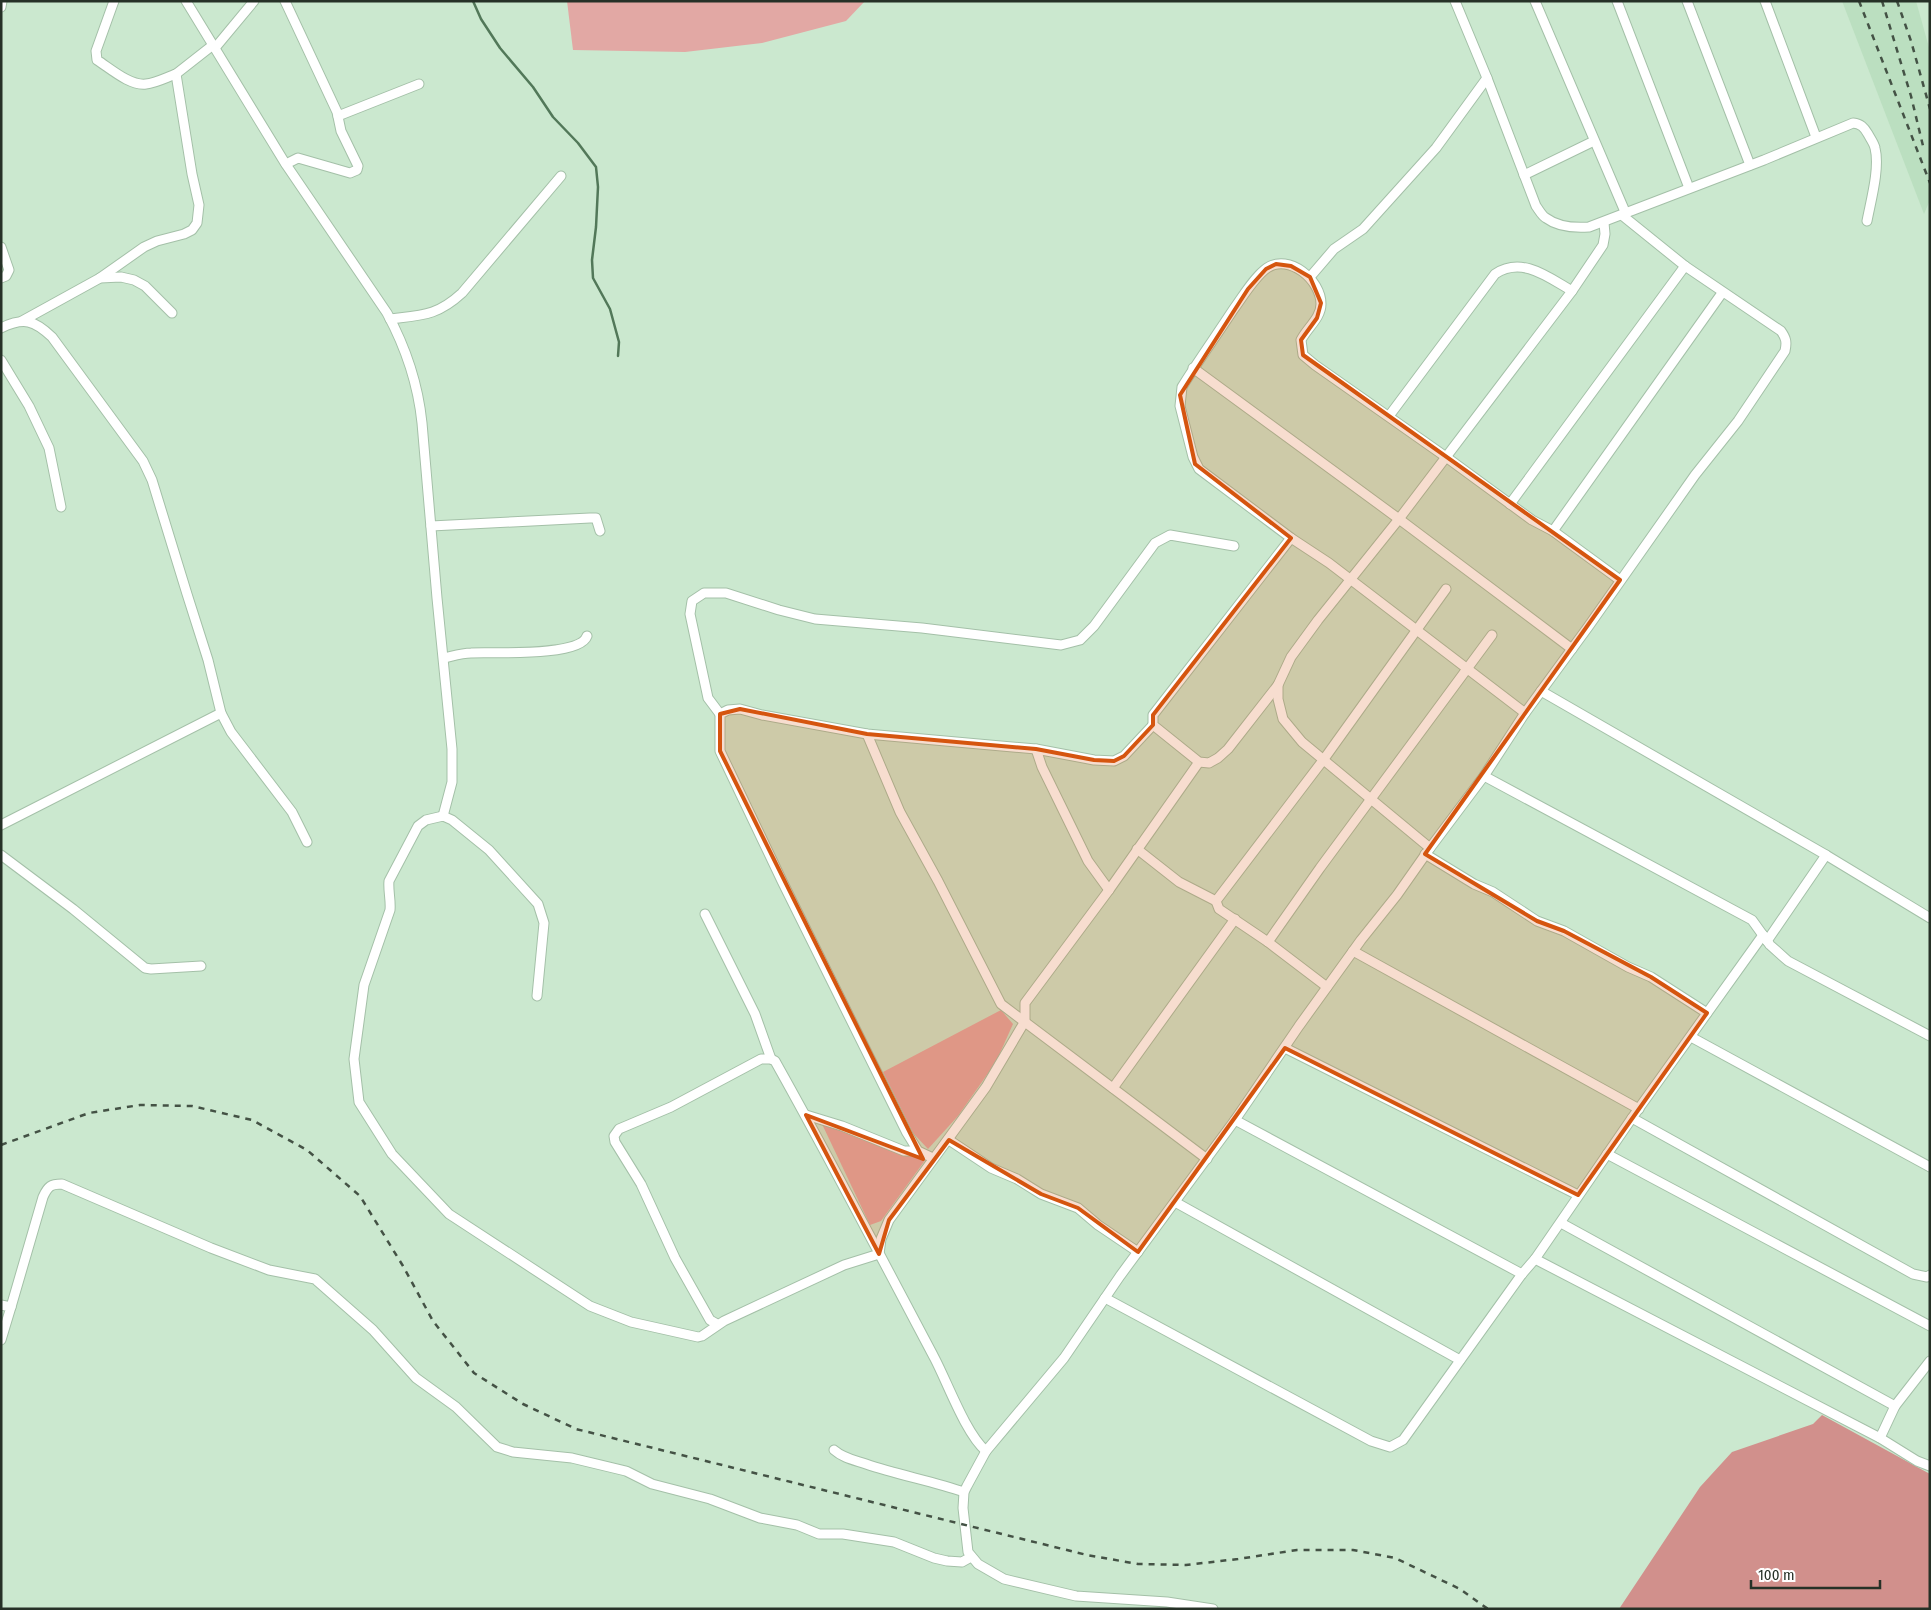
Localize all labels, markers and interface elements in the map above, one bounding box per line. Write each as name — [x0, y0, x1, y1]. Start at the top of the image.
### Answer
scale bar — [1751, 1558, 1880, 1590]
text: 100 m — [1758, 1566, 1795, 1584]

